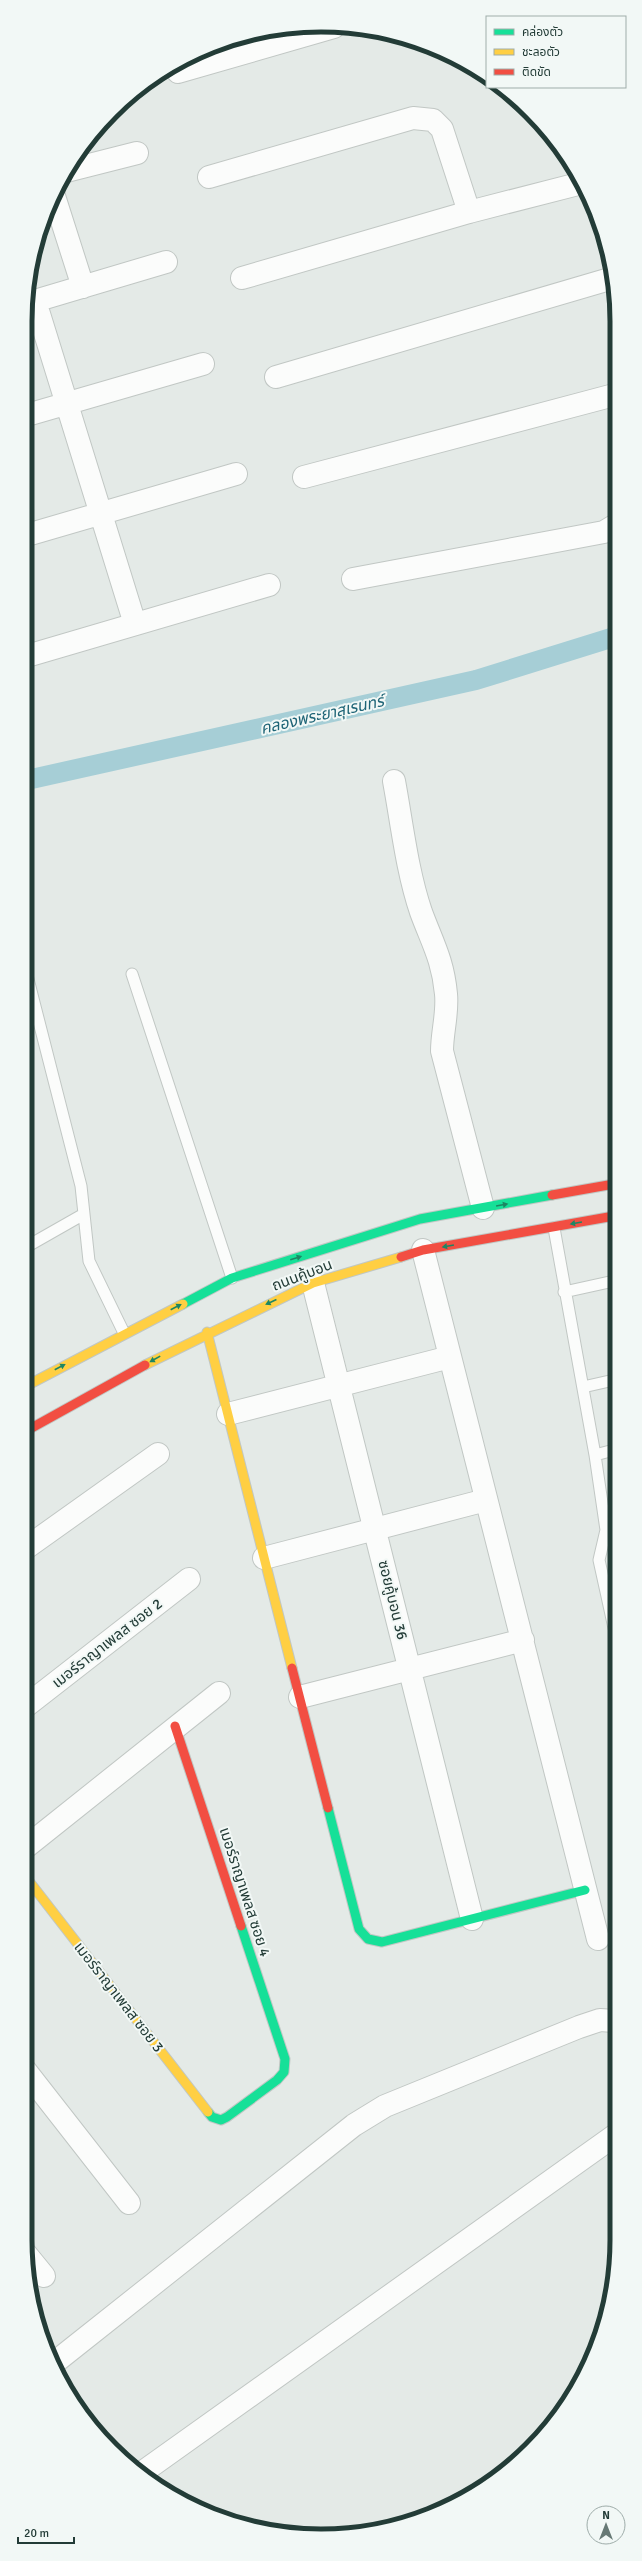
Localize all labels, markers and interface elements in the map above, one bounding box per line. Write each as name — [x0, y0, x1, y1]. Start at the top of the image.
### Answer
legend — [486, 16, 626, 88]
text: คล่องตัว — [522, 25, 563, 40]
text: ชะลอตัว — [522, 45, 560, 60]
text: ติดขัด — [522, 65, 551, 80]
water label: คลองพระยาสุเรนทร์ — [259, 690, 390, 739]
one-way arrow — [496, 1202, 509, 1208]
one-way arrow — [570, 1221, 582, 1227]
one-way arrow — [442, 1243, 454, 1249]
street label: ถนนคู้บอน — [269, 1255, 335, 1295]
one-way arrow — [290, 1255, 302, 1261]
one-way arrow — [266, 1299, 277, 1305]
one-way arrow — [170, 1304, 181, 1310]
one-way arrow — [149, 1356, 160, 1362]
one-way arrow — [54, 1364, 66, 1370]
street label: ซอยคู้บอน 36 — [374, 1558, 412, 1642]
street label: เมอร์ราญาเพลส ซอย 2 — [48, 1594, 166, 1692]
street label: เมอร์ราญาเพลส ซอย 4 — [216, 1825, 274, 1959]
street label: เมอร์ราญาเพลส ซอย 3 — [70, 1938, 168, 2056]
north arrow — [586, 2505, 626, 2545]
text: N — [602, 2509, 610, 2522]
scale bar — [18, 2519, 74, 2545]
text: 20 m — [24, 2526, 49, 2541]

